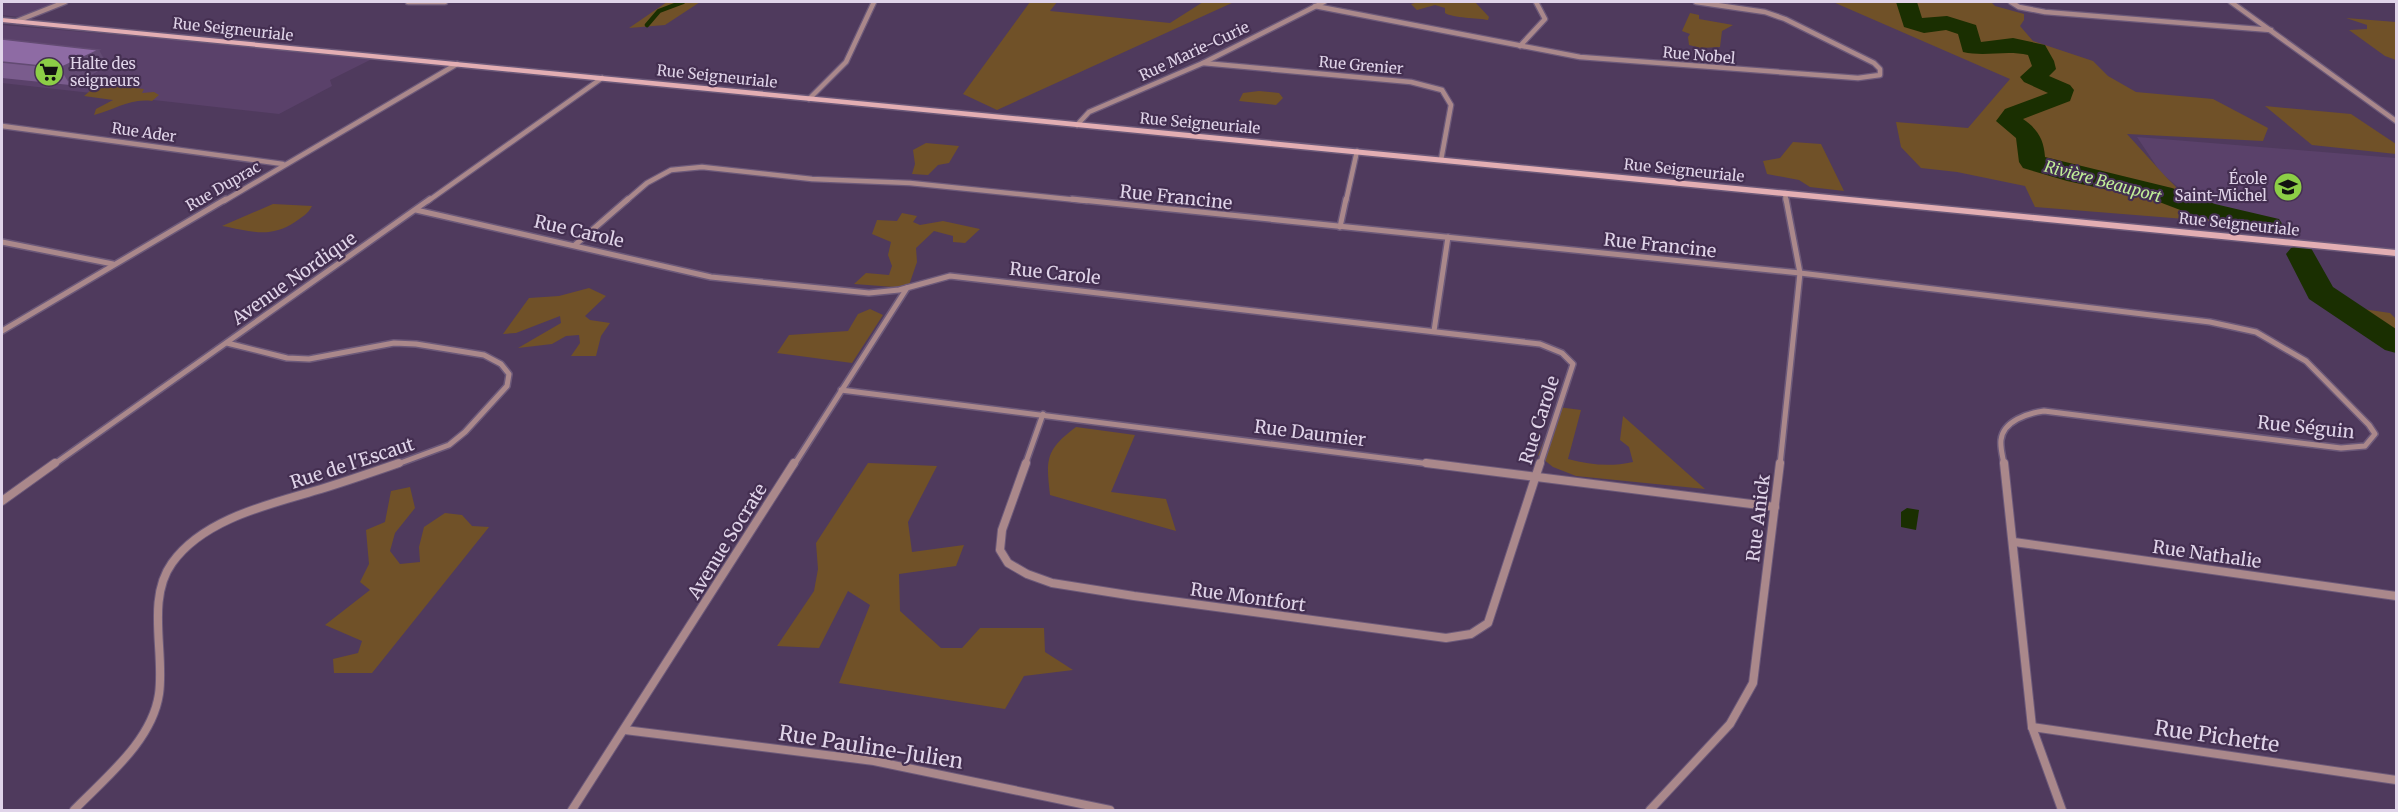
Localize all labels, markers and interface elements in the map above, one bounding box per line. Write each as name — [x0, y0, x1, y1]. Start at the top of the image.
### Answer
street label: Rue Seigneuriale — [172, 13, 294, 45]
street label: Rue Marie-Curie — [1136, 17, 1252, 85]
street label: Rue Nobel — [1662, 42, 1737, 68]
street label: Rue Grenier — [1318, 52, 1404, 78]
place label: Halte des seigneurs — [70, 54, 140, 90]
supermarket icon: Halte des seigneurs — [33, 56, 65, 88]
street label: Rue Seigneuriale — [656, 60, 778, 92]
street label: Rue Seigneuriale — [1139, 108, 1261, 138]
street label: Rue Ader — [110, 118, 178, 146]
street label: Rue Seigneuriale — [1623, 154, 1745, 186]
water label: Rivière Beauport — [2042, 156, 2164, 206]
street label: Rue Duprac — [182, 157, 264, 215]
place label: École Saint-Michel — [2175, 168, 2267, 205]
school or university icon: École Saint-Michel — [2272, 171, 2304, 203]
street label: Rue Francine — [1118, 180, 1234, 214]
street label: Rue Seigneuriale — [2178, 208, 2300, 240]
street label: Rue Carole — [532, 209, 626, 253]
street label: Avenue Nordique — [226, 226, 361, 330]
street label: Rue Francine — [1602, 228, 1718, 262]
street label: Rue Carole — [1008, 257, 1102, 289]
street label: Rue Carole — [1514, 373, 1564, 467]
street label: Rue Séguin — [2256, 410, 2356, 444]
street label: Rue Daumier — [1253, 415, 1367, 451]
street label: Rue de l'Escaut — [287, 432, 417, 494]
street label: Rue Anick — [1741, 472, 1775, 563]
street label: Avenue Socrate — [682, 479, 772, 604]
street label: Rue Nathalie — [2151, 535, 2263, 573]
street label: Rue Montfort — [1189, 578, 1307, 616]
street label: Rue Pichette — [2153, 714, 2281, 758]
street label: Rue Pauline-Julien — [777, 719, 965, 775]

